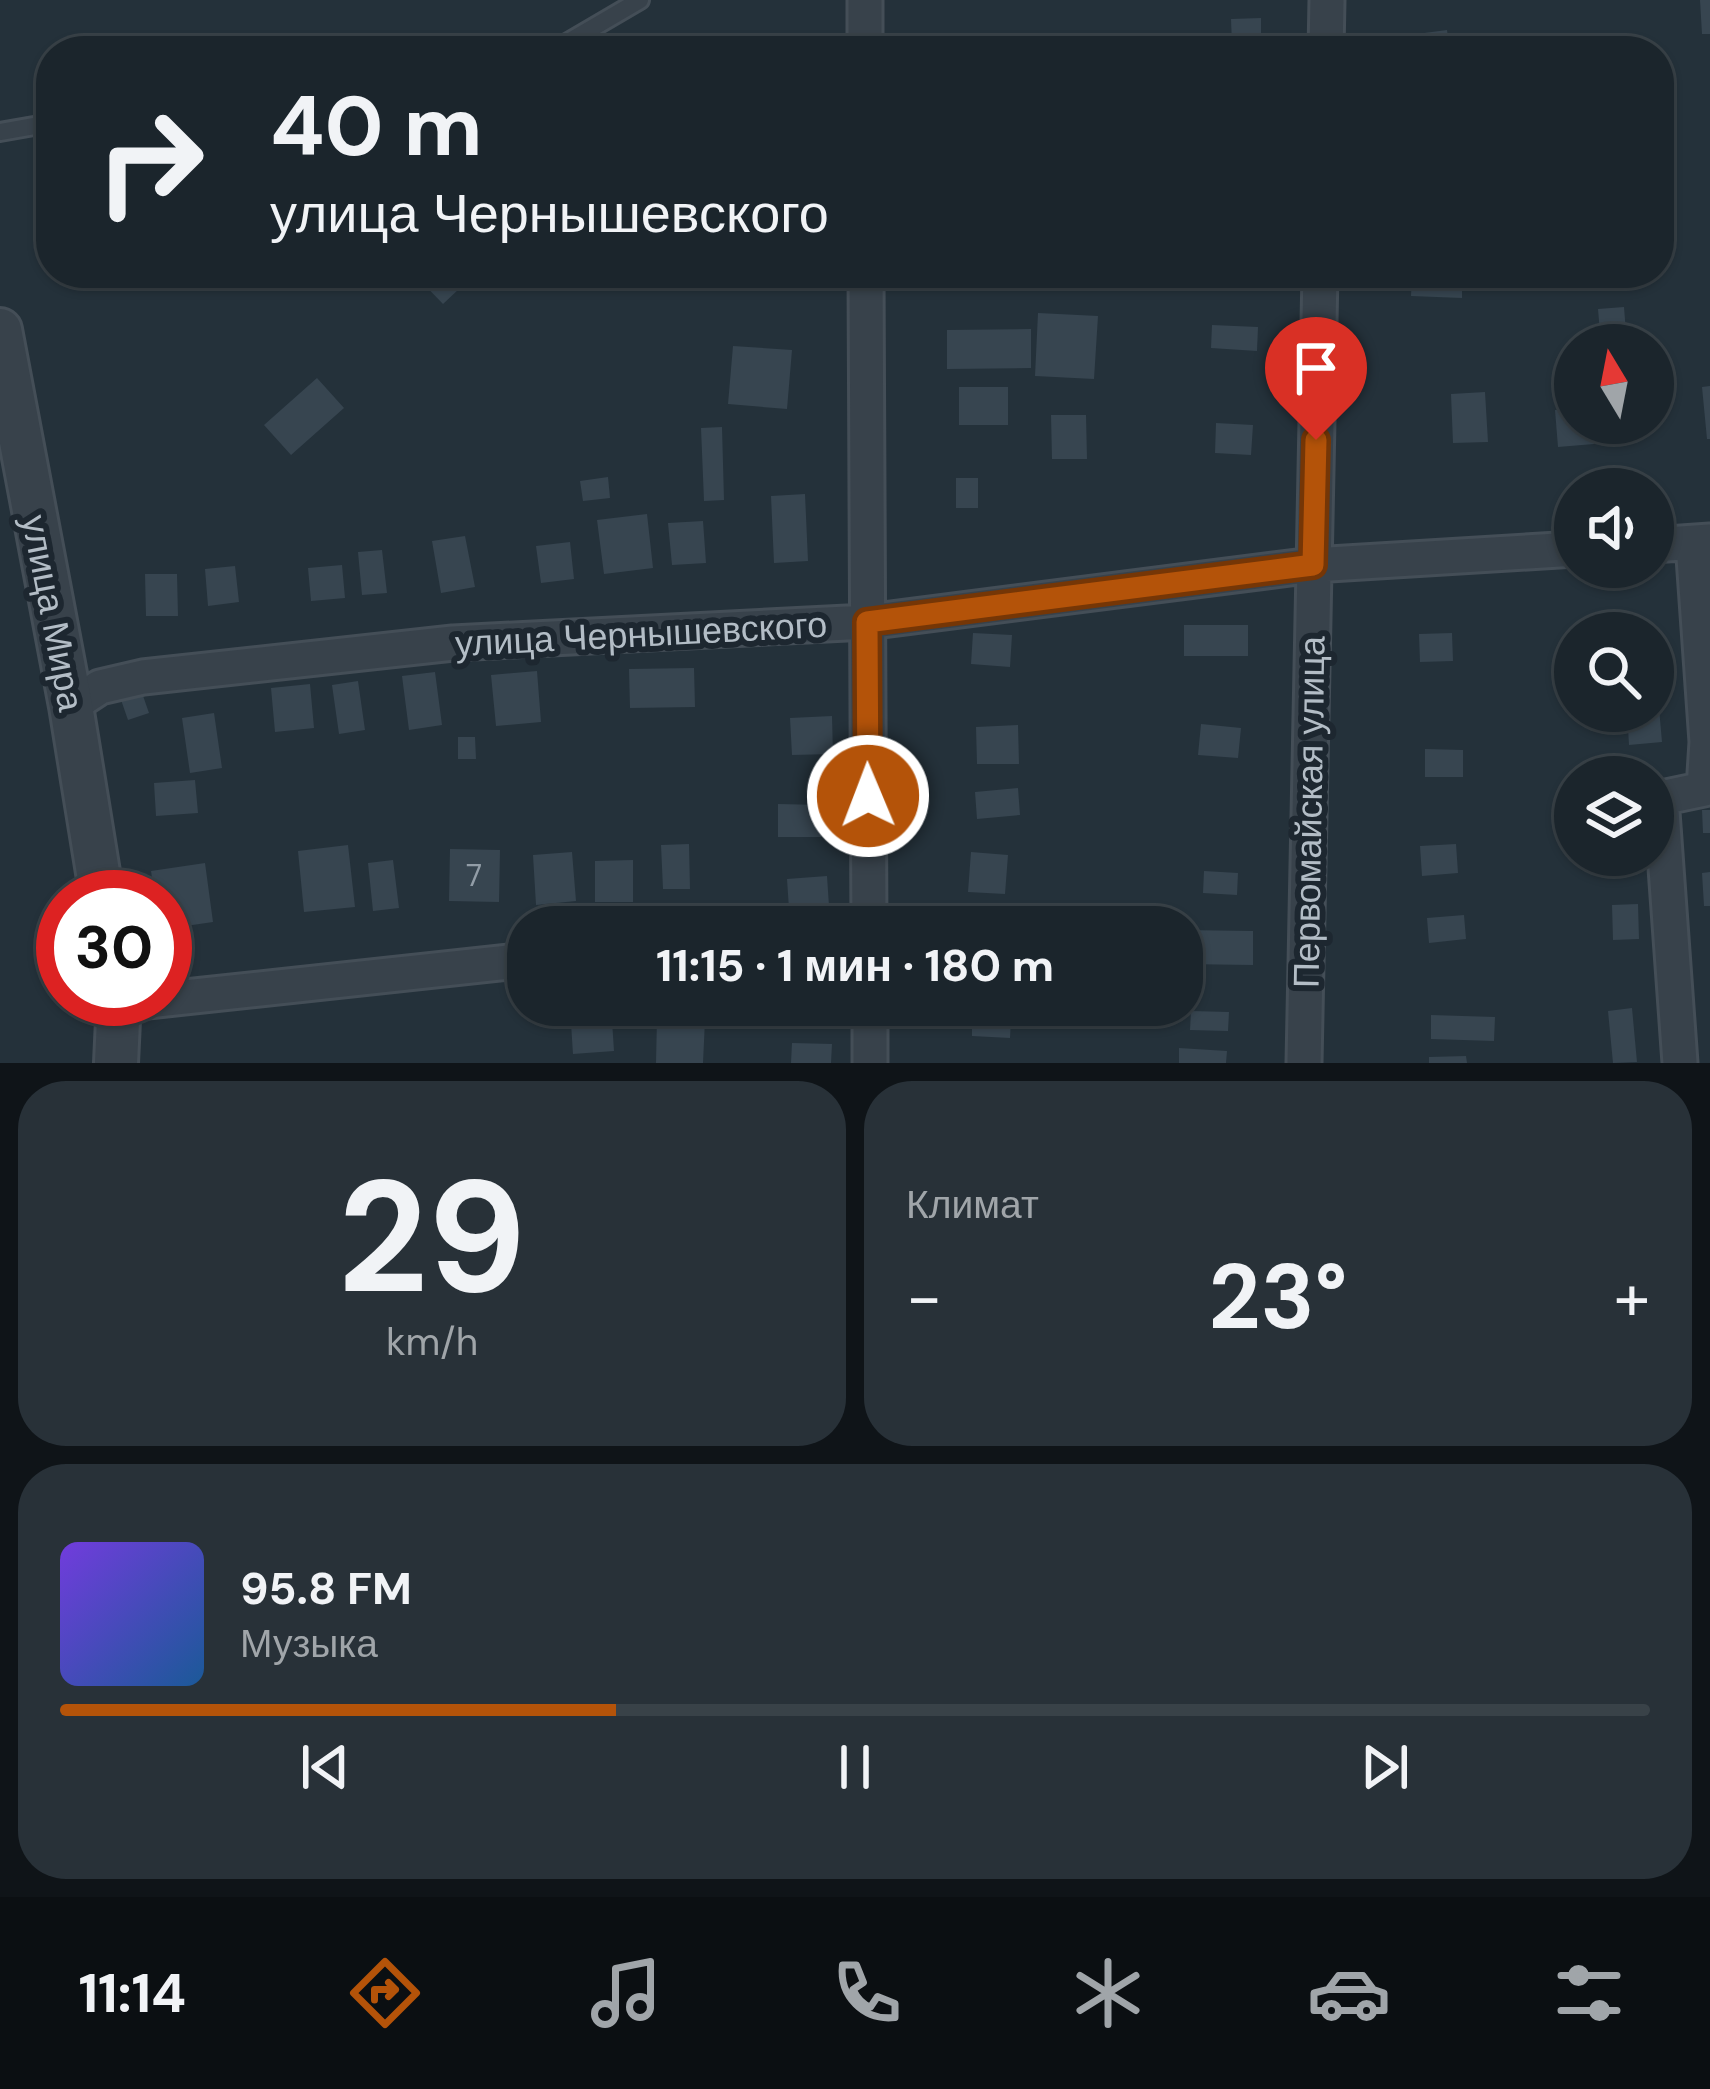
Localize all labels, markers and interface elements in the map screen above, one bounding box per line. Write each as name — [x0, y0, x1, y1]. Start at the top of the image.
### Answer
text: 40 m — [270, 72, 483, 181]
icon: right — [72, 84, 228, 240]
text: улица Чернышевского — [270, 178, 829, 249]
pin — [1265, 317, 1367, 440]
north arrow — [1554, 324, 1674, 444]
map controls — [1554, 324, 1674, 876]
icon: arrive — [1283, 335, 1349, 401]
button: sound — [1554, 468, 1674, 588]
street label: улица Мира — [11, 511, 95, 716]
street label: улица Чернышевского — [454, 601, 828, 667]
button: search — [1554, 612, 1674, 732]
street label: Первомайская улица — [1282, 635, 1336, 988]
position arrow — [805, 733, 931, 859]
button: layers — [1554, 756, 1674, 876]
house number: 7 — [466, 856, 482, 895]
speed limit sign: 30 — [36, 870, 192, 1026]
text: 11:15 · 1 мин · 180 m — [656, 936, 1054, 995]
text: 29 — [338, 1136, 526, 1339]
text: Климат — [906, 1179, 1039, 1230]
text: 23° — [1209, 1239, 1347, 1356]
text: − — [906, 1255, 942, 1340]
text: + — [1614, 1255, 1650, 1340]
text: km/h — [386, 1316, 478, 1367]
text: 95.8 FM — [240, 1559, 412, 1618]
text: Музыка — [240, 1618, 378, 1669]
icon: previous — [292, 1734, 358, 1800]
icon: pause — [822, 1734, 888, 1800]
icon: next — [1352, 1734, 1418, 1800]
icon: directions — [343, 1951, 427, 2035]
icon: music — [584, 1951, 668, 2035]
icon: phone — [825, 1951, 909, 2035]
icon: climate — [1066, 1951, 1150, 2035]
icon: car — [1307, 1951, 1391, 2035]
icon: filters — [1547, 1951, 1631, 2035]
text: 11:14 — [78, 1958, 186, 2029]

